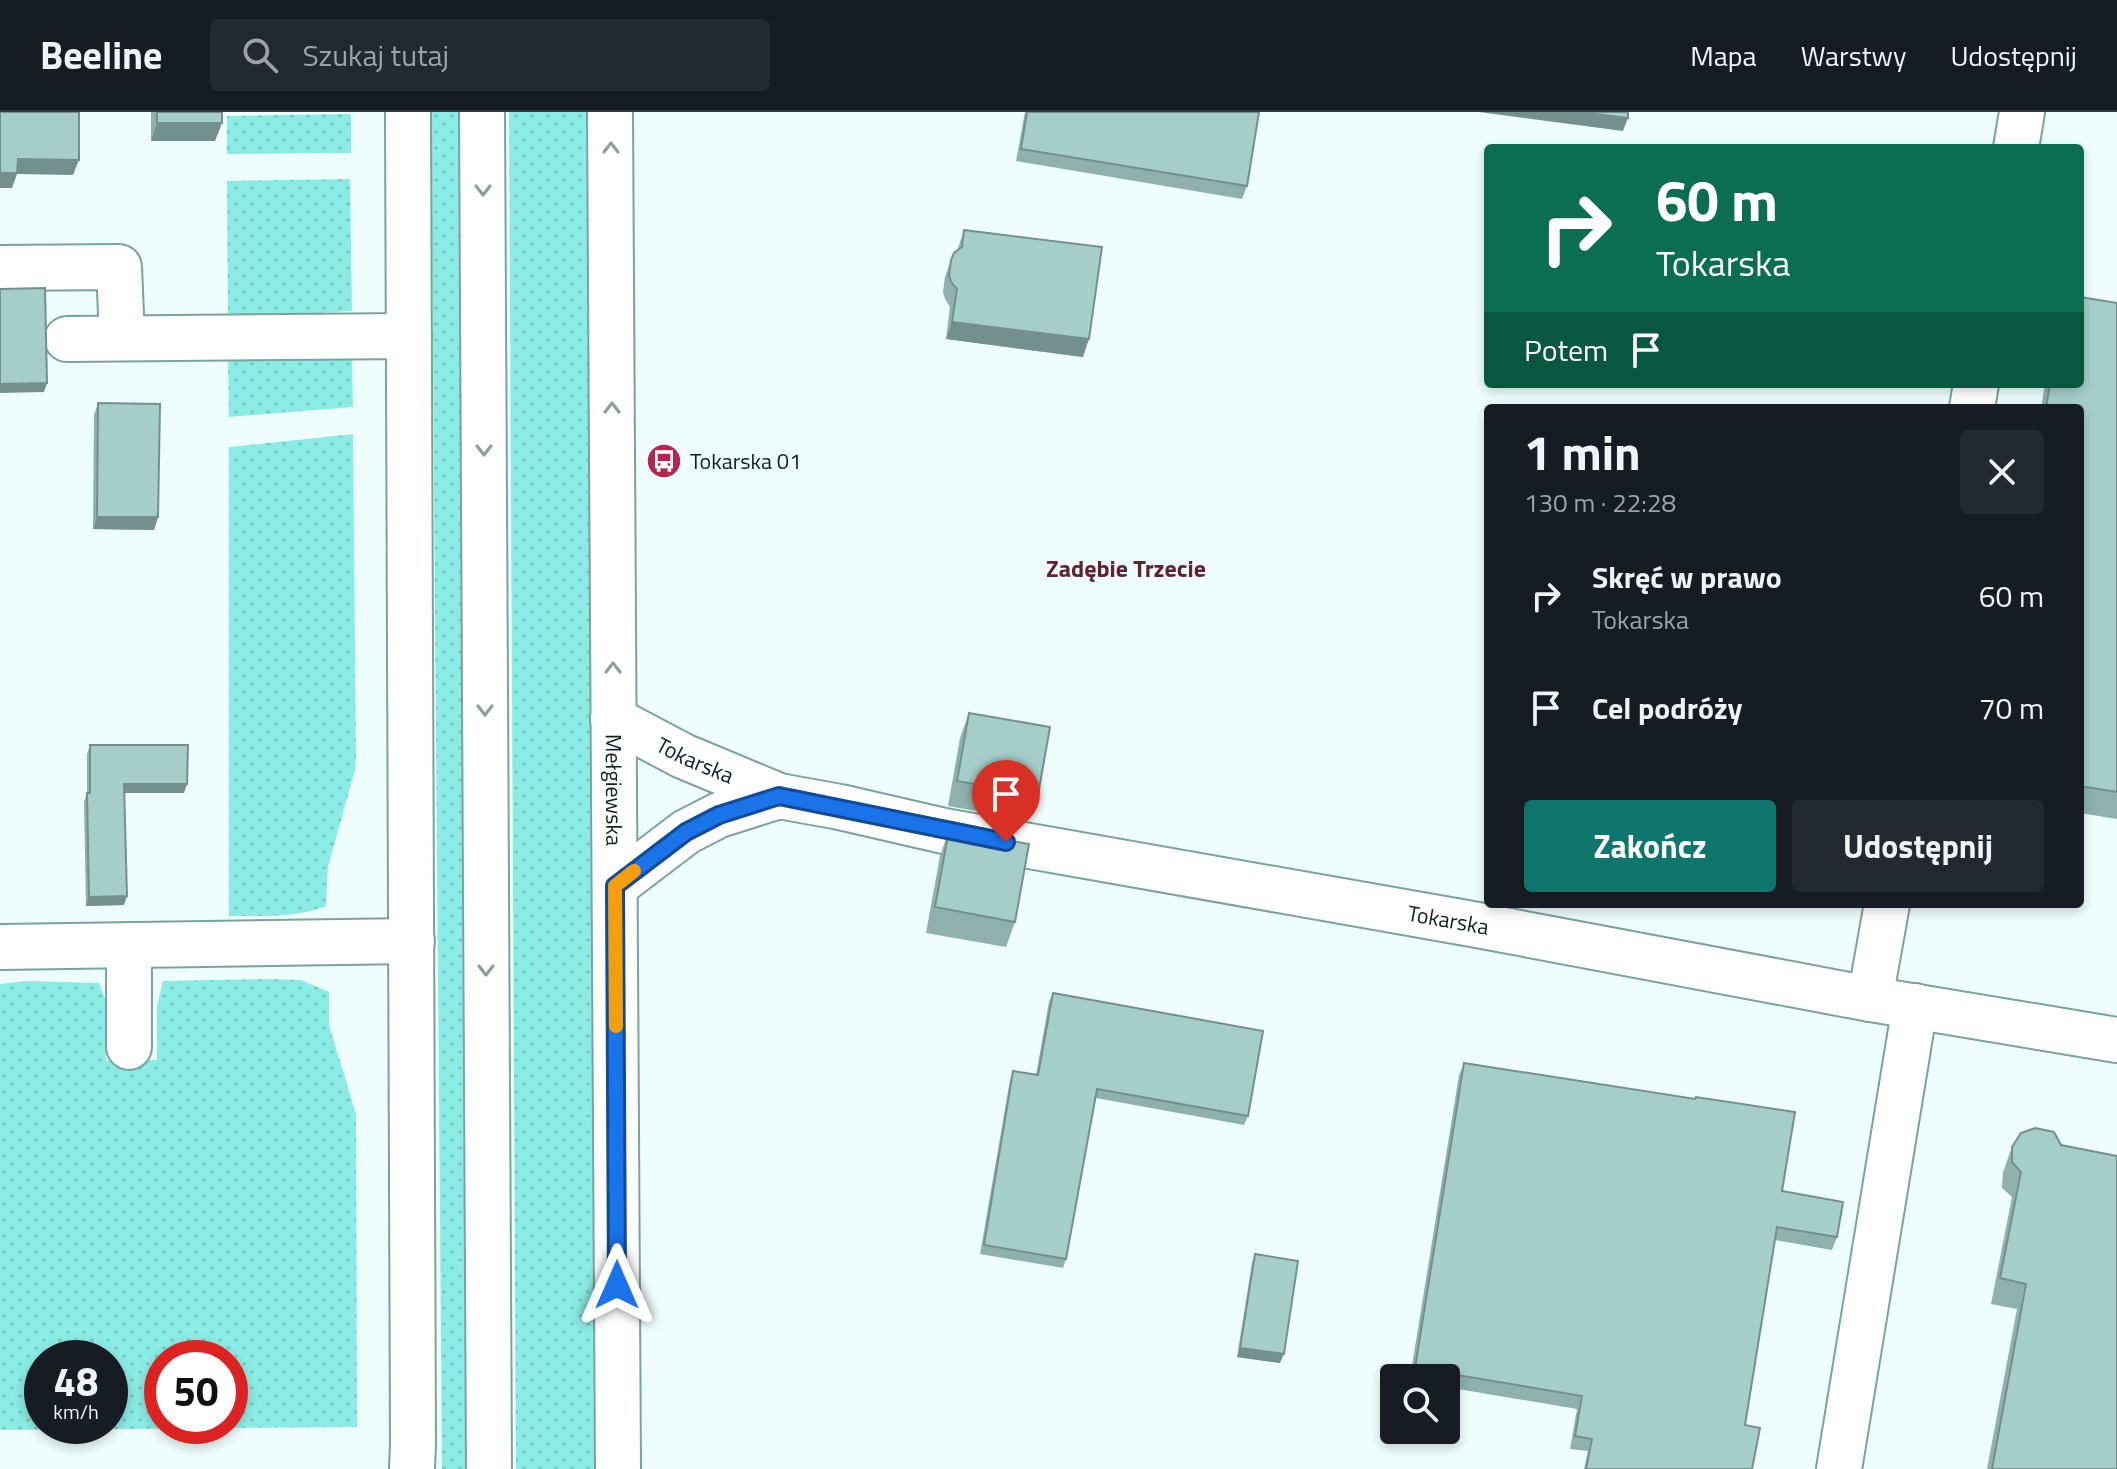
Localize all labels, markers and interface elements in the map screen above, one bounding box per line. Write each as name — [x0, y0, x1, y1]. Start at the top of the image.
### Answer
search box — [210, 19, 770, 91]
text: Beeline — [40, 26, 162, 84]
text: Szukaj tutaj — [302, 32, 449, 78]
icon: search — [238, 33, 282, 77]
text: Mapa — [1690, 34, 1757, 77]
text: Warstwy — [1801, 34, 1906, 77]
text: Udostępnij — [1950, 34, 2077, 77]
one-way arrow — [602, 141, 619, 154]
text: 60 m — [1656, 158, 1778, 243]
icon: right — [1524, 176, 1628, 280]
one-way arrow — [474, 184, 491, 197]
text: Tokarska — [1656, 235, 1790, 290]
text: Potem — [1524, 327, 1608, 373]
icon: arrive — [1624, 328, 1668, 372]
one-way arrow — [603, 401, 621, 414]
text: 1 min — [1524, 416, 1641, 489]
button: close — [1960, 430, 2044, 514]
bus stop icon: Tokarska 01 — [645, 442, 683, 480]
one-way arrow — [475, 444, 493, 457]
place label: Tokarska 01 — [690, 444, 802, 478]
text: 130 m · 22:28 — [1524, 483, 1676, 522]
district label: Zadębie Trzecie — [1046, 550, 1206, 586]
text: Skręć w prawo — [1592, 554, 1782, 600]
text: 60 m — [1979, 573, 2044, 619]
icon: right — [1524, 574, 1568, 618]
text: Tokarska — [1592, 600, 1689, 639]
one-way arrow — [604, 661, 622, 674]
text: Cel podróży — [1592, 685, 1743, 731]
text: 70 m — [1979, 685, 2044, 731]
icon: arrive — [1524, 686, 1568, 730]
one-way arrow — [476, 704, 494, 717]
street label: Tokarska — [650, 728, 739, 792]
street label: Mełgiewska — [597, 734, 631, 846]
pin — [972, 760, 1040, 842]
icon: arrive — [984, 772, 1028, 816]
button: Zakończ — [1524, 800, 1776, 892]
button: Udostępnij — [1792, 800, 2044, 892]
street label: Tokarska — [1405, 896, 1492, 944]
one-way arrow — [477, 964, 495, 977]
position arrow — [575, 1243, 659, 1327]
speed limit sign: 50 — [144, 1340, 248, 1444]
text: 48 — [54, 1351, 98, 1412]
map controls — [1380, 1364, 1460, 1444]
button: search — [1380, 1364, 1460, 1444]
text: km/h — [53, 1396, 99, 1427]

